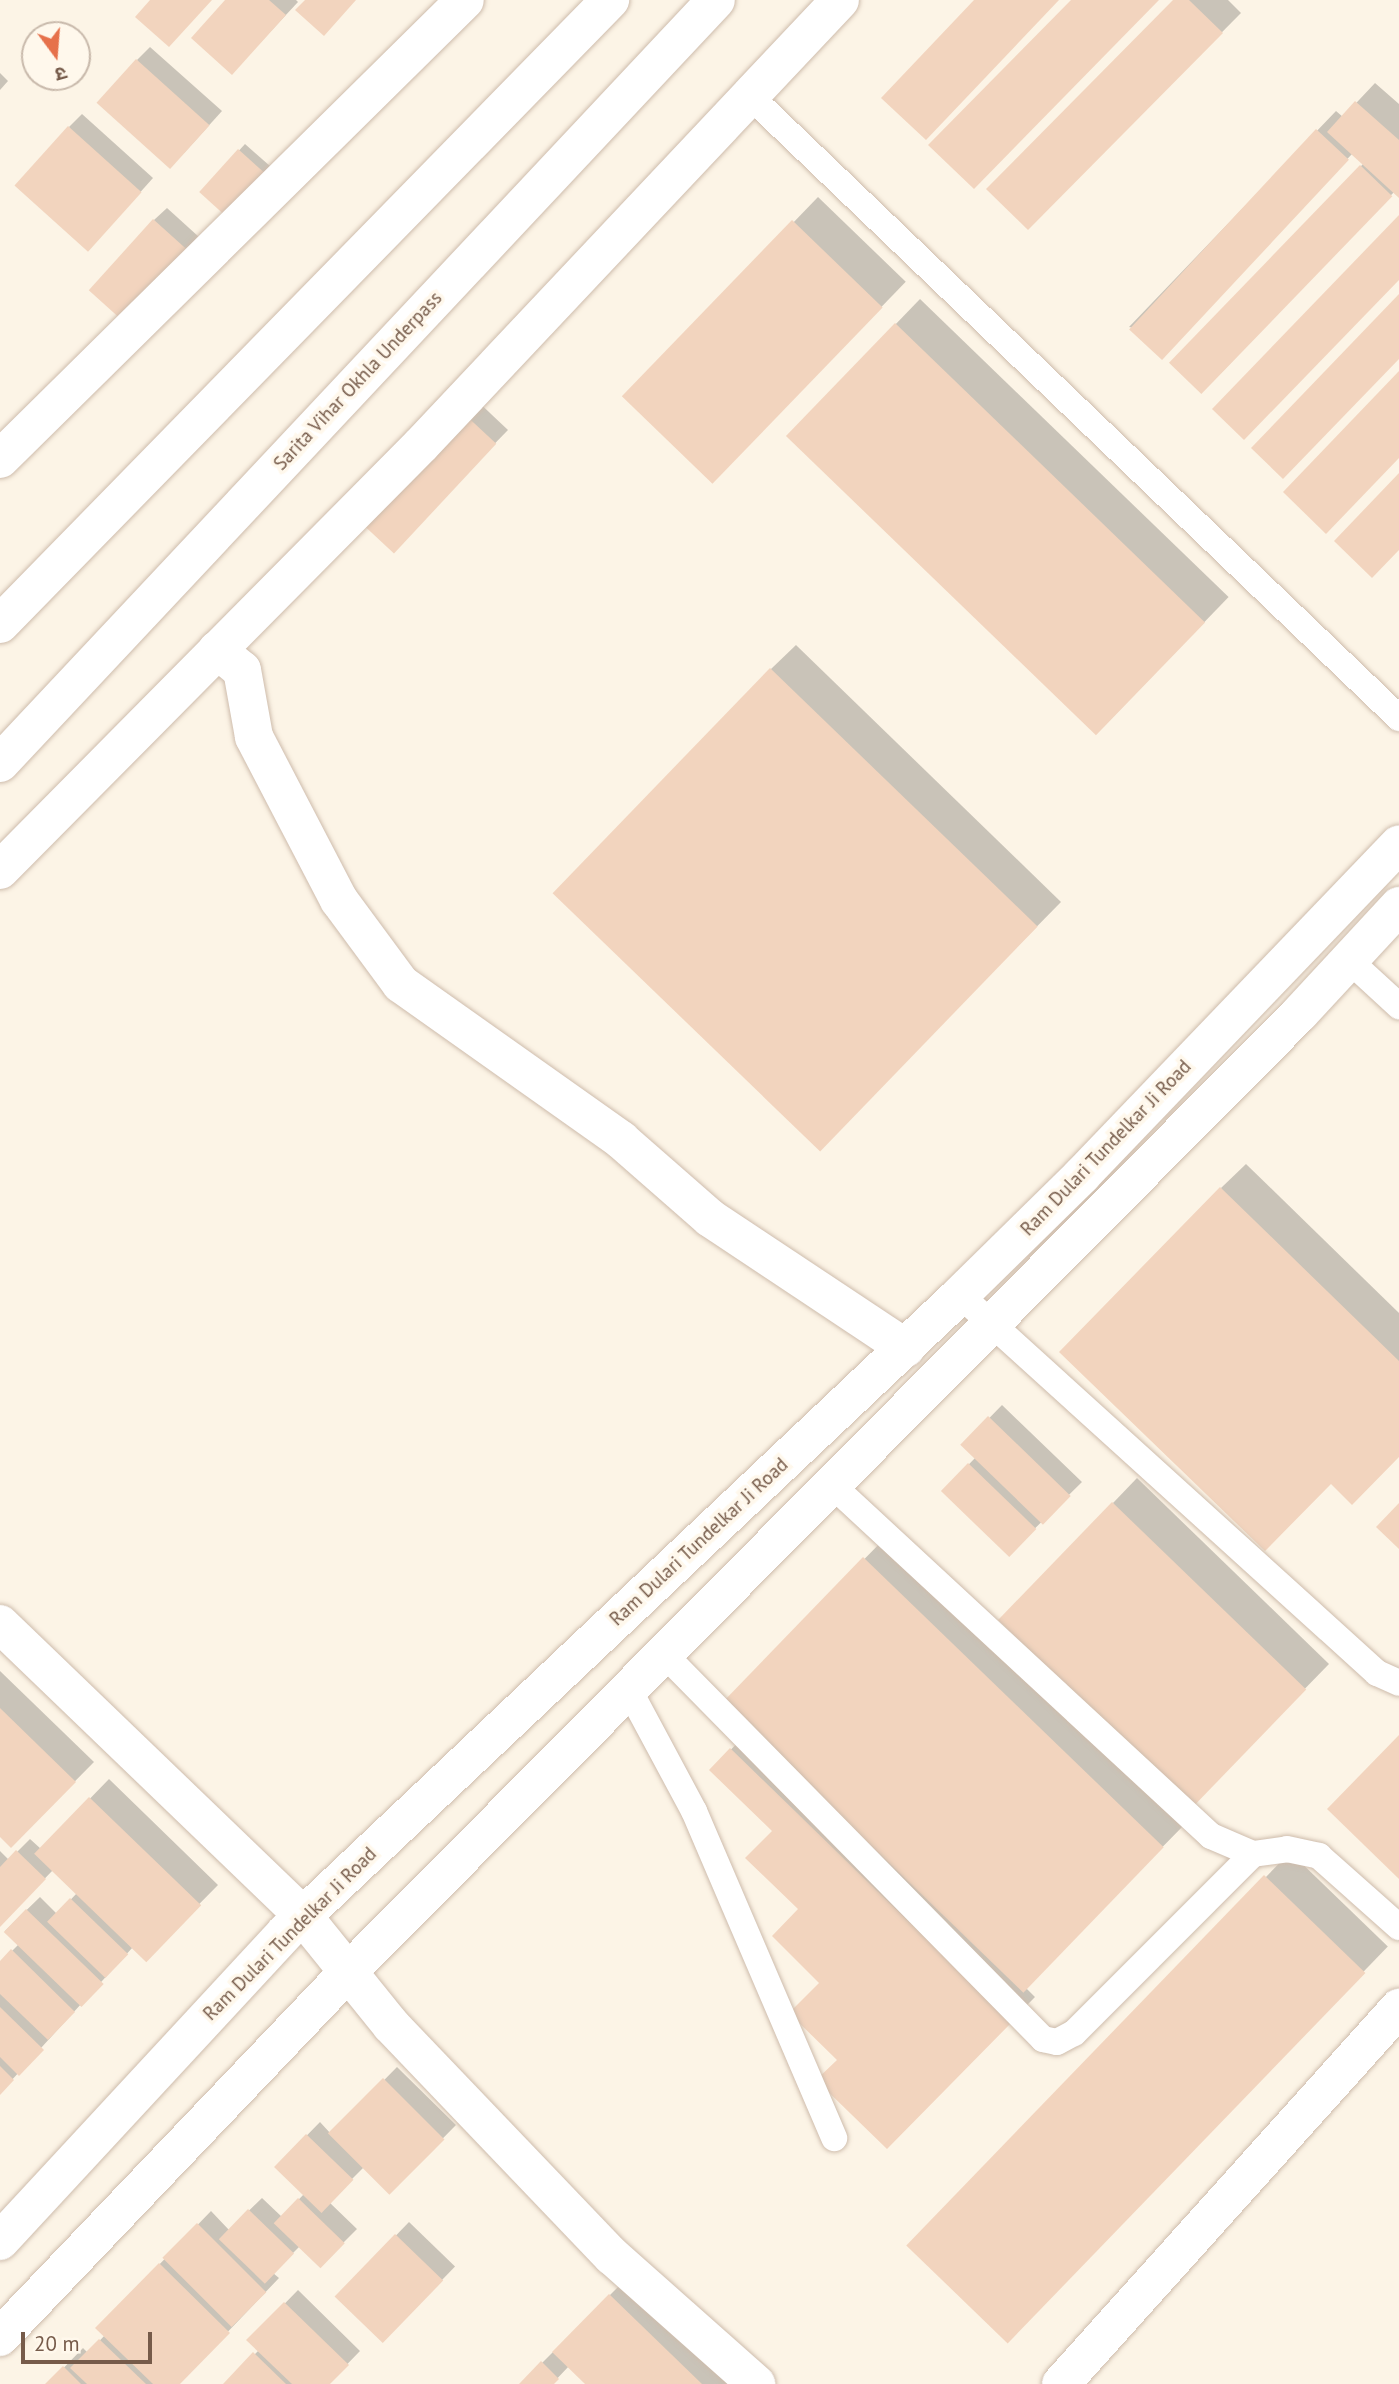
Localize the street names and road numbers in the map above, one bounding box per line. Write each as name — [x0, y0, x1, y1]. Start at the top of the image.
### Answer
street label: Sarita Vihar Okhla Underpass — [269, 287, 447, 475]
street label: Ram Dulari Tundelkar Ji Road — [1016, 1055, 1196, 1241]
street label: Ram Dulari Tundelkar Ji Road — [605, 1453, 793, 1631]
street label: Ram Dulari Tundelkar Ji Road — [199, 1843, 381, 2025]

